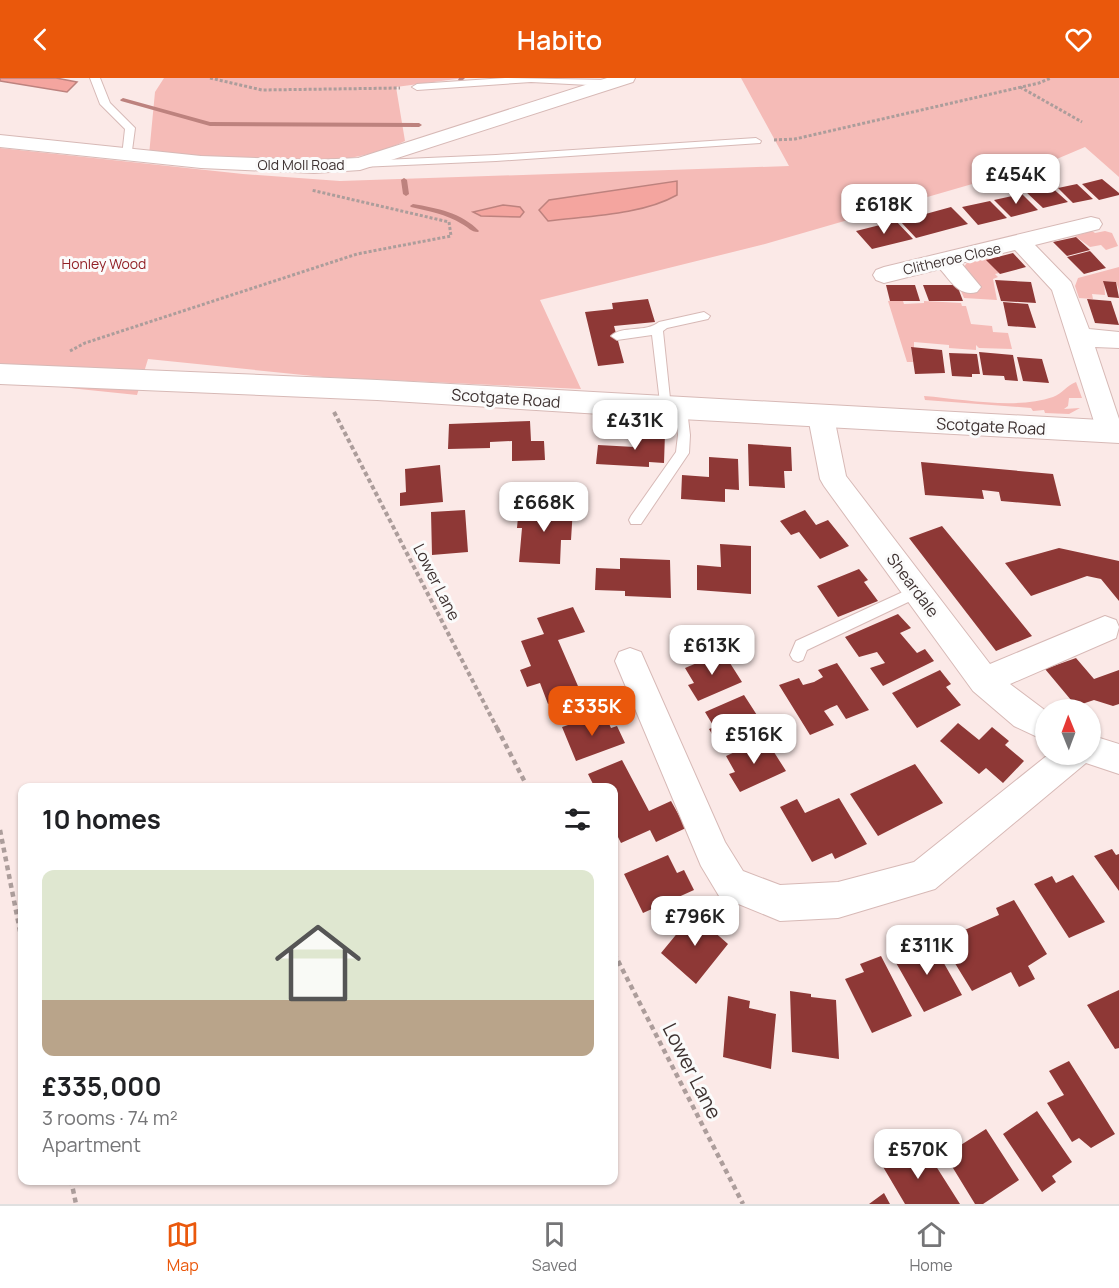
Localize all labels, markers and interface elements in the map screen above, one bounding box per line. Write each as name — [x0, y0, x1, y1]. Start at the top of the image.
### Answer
text: Habito — [517, 21, 602, 58]
icon: back — [24, 23, 57, 56]
icon: heart — [1062, 23, 1095, 56]
pin: £454K — [974, 154, 1058, 205]
street label: Old Moll Road — [257, 155, 345, 174]
text: £454K — [986, 160, 1046, 187]
pin: £618K — [842, 184, 926, 235]
text: £618K — [855, 190, 913, 217]
street label: Clitheroe Close — [901, 238, 1003, 279]
park label: Honley Wood — [62, 254, 146, 273]
street label: Scotgate Road — [451, 383, 561, 413]
pin: £431K — [593, 400, 677, 451]
text: £431K — [607, 406, 663, 433]
street label: Scotgate Road — [936, 412, 1046, 440]
pin: £668K — [502, 482, 586, 533]
text: £668K — [513, 488, 575, 515]
street label: Lower Lane — [408, 540, 466, 624]
street label: Sheardale — [882, 549, 944, 621]
pin: £613K — [670, 625, 754, 676]
text: £613K — [684, 631, 740, 658]
pin: £335K — [550, 686, 634, 737]
text: £335K — [562, 692, 622, 719]
north arrow — [1035, 699, 1101, 765]
map controls — [1035, 699, 1101, 765]
pin: £516K — [712, 714, 796, 765]
text: £516K — [725, 720, 783, 747]
text: 10 homes — [42, 801, 161, 837]
icon: filters — [561, 803, 594, 836]
pin: £796K — [653, 896, 737, 947]
text: £796K — [665, 902, 725, 929]
icon: home — [264, 909, 372, 1017]
pin: £311K — [885, 925, 969, 976]
text: £311K — [900, 931, 954, 958]
street label: Lower Lane — [657, 1018, 728, 1123]
text: £335,000 — [42, 1068, 162, 1104]
text: 3 rooms · 74 m² — [42, 1104, 178, 1131]
pin: £570K — [876, 1129, 960, 1180]
text: Apartment — [42, 1131, 141, 1158]
text: £570K — [888, 1135, 948, 1162]
tab: Map — [166, 1218, 199, 1276]
tab: Saved — [532, 1218, 577, 1276]
tab: Home — [909, 1218, 953, 1276]

